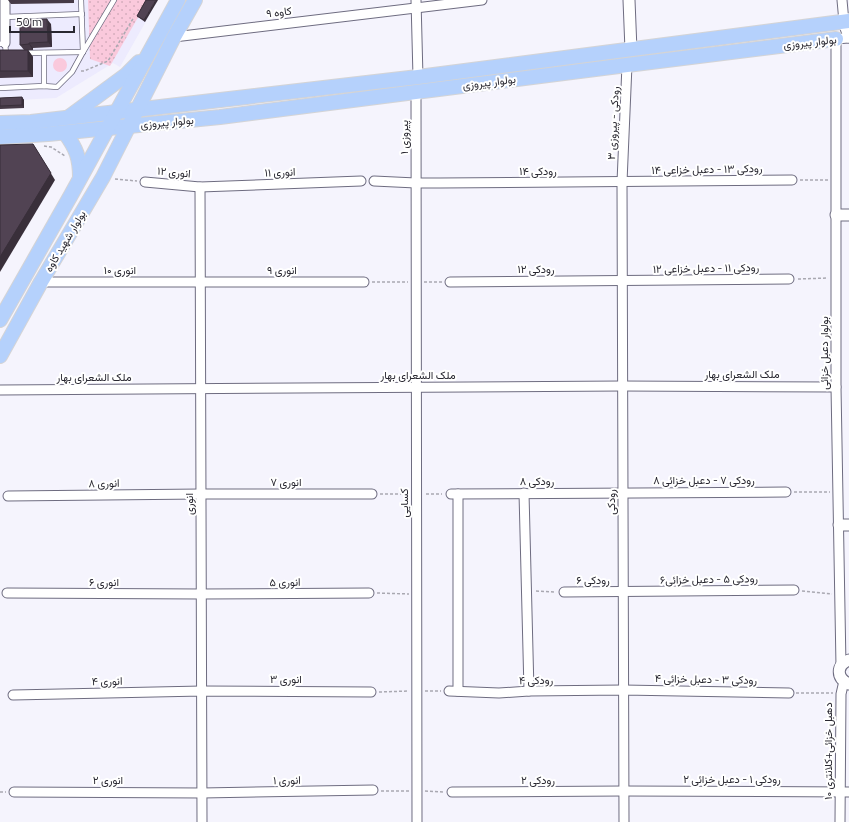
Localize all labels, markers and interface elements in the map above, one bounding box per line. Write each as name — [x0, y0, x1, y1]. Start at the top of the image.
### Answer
street label: کاوه ۹ — [265, 2, 293, 21]
scale bar — [10, 8, 74, 34]
text: 50 m — [16, 12, 42, 31]
street label: بولوار پیروزی — [783, 31, 837, 53]
street label: بولوار پیروزی — [461, 71, 517, 93]
street label: رودکی - پیروزی ۳ — [603, 86, 623, 160]
street label: بولوار پیروزی — [140, 112, 194, 132]
street label: پیروزی ۱ — [396, 120, 412, 154]
street label: رودکی ۱۳ - دعبل خزاعی ۱۴ — [651, 160, 763, 178]
street label: انوری ۱۲ — [157, 163, 191, 181]
street label: انوری ۱۱ — [264, 163, 296, 181]
street label: رودکی ۱۴ — [519, 163, 557, 179]
street label: بولوار شهید کاوه — [40, 207, 90, 275]
street label: رودکی ۱۱ - دعبل خزاعی ۱۲ — [653, 259, 760, 277]
street label: رودکی ۱۲ — [517, 261, 555, 277]
street label: انوری ۱۰ — [104, 262, 136, 278]
street label: انوری ۹ — [267, 262, 297, 278]
street label: بولوار دعبل خزائی — [816, 316, 832, 390]
street label: ملک الشعرای بهار — [703, 366, 780, 382]
street label: ملک الشعرای بهار — [379, 367, 456, 383]
street label: ملک الشعرای بهار — [55, 369, 132, 385]
street label: رودکی ۷ - دعبل خزائی ۸ — [653, 472, 755, 488]
street label: رودکی ۸ — [520, 473, 555, 489]
street label: انوری ۷ — [270, 474, 302, 490]
street label: انوری ۸ — [88, 475, 120, 491]
street label: کسایی — [396, 488, 412, 518]
street label: رودکی — [603, 489, 619, 515]
street label: انوری — [181, 493, 197, 515]
street label: رودکی ۵ - دعبل خزائی۶ — [660, 570, 758, 588]
street label: رودکی ۶ — [576, 572, 610, 588]
street label: انوری ۶ — [89, 574, 119, 590]
street label: انوری ۵ — [269, 574, 301, 590]
street label: رودکی ۳ - دعبل خزائی ۴ — [655, 670, 757, 688]
street label: انوری ۳ — [270, 671, 302, 687]
street label: رودکی ۴ — [519, 672, 554, 688]
street label: انوری ۴ — [91, 673, 123, 689]
street label: دهبل خزائی+کلانتری ۱۰ — [820, 702, 836, 800]
street label: رودکی ۱ - دعبل خزائی ۲ — [683, 771, 781, 787]
street label: انوری ۲ — [93, 772, 123, 788]
street label: انوری ۱ — [273, 772, 301, 788]
street label: رودکی ۲ — [521, 772, 555, 788]

